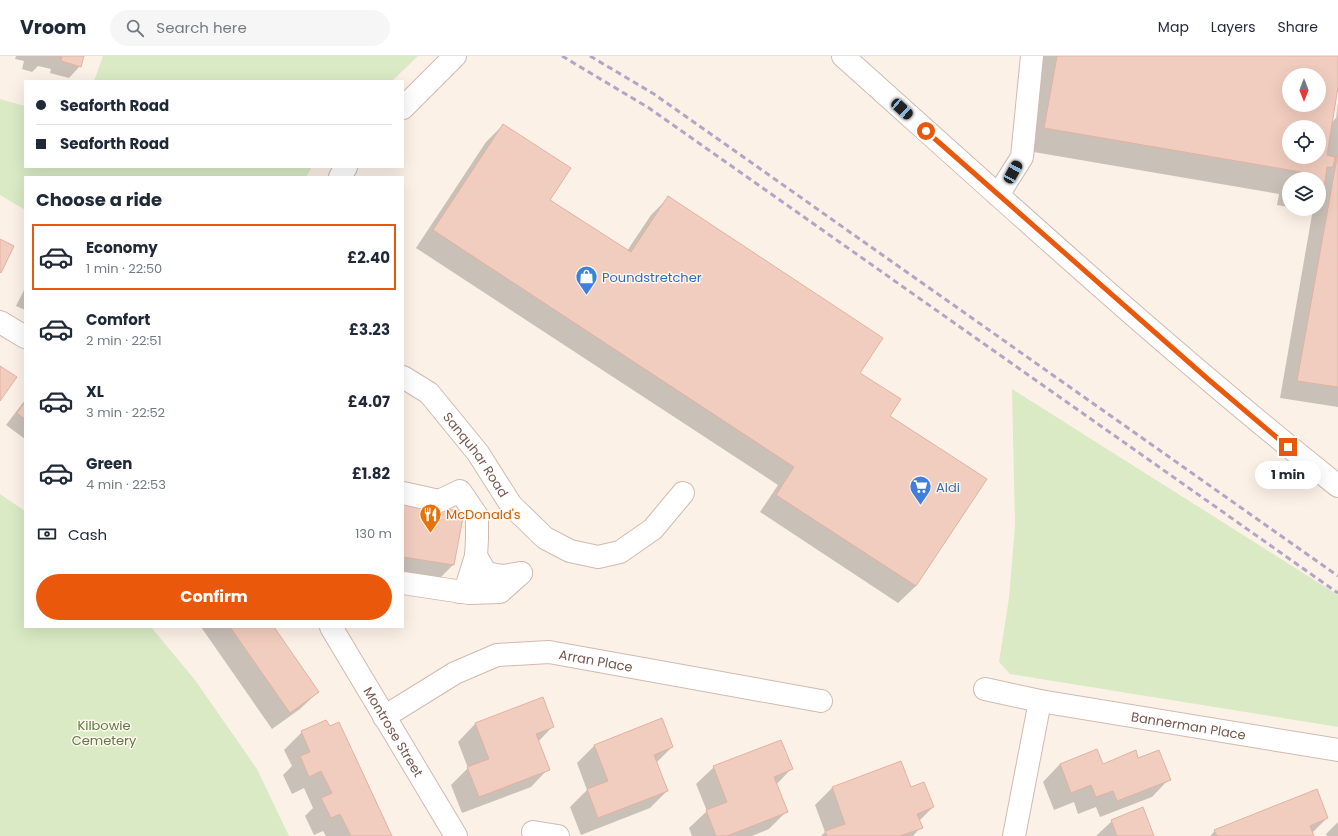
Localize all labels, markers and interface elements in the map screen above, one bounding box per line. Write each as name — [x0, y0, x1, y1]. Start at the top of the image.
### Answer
search box — [110, 10, 390, 46]
text: Vroom — [20, 14, 86, 41]
icon: search — [124, 17, 146, 39]
text: Search here — [156, 17, 247, 38]
text: Map — [1158, 17, 1189, 37]
text: Layers — [1211, 17, 1255, 37]
text: Share — [1277, 17, 1318, 37]
north arrow — [1282, 68, 1326, 112]
map controls — [1282, 68, 1326, 216]
text: Seaforth Road — [60, 95, 169, 116]
car — [889, 97, 915, 121]
button: locate — [1282, 120, 1326, 164]
route start — [917, 122, 935, 140]
text: Seaforth Road — [60, 133, 169, 154]
car — [1002, 159, 1024, 185]
button: layers — [1282, 172, 1326, 216]
text: Choose a ride — [36, 187, 162, 212]
text: Economy — [86, 237, 158, 258]
icon: car — [38, 239, 74, 275]
text: £2.40 — [347, 247, 390, 268]
text: 1 min · 22:50 — [86, 259, 162, 278]
shop icon: Poundstretcher — [574, 264, 600, 297]
place label: Poundstretcher — [602, 268, 702, 287]
text: Comfort — [86, 309, 150, 330]
icon: car — [38, 311, 74, 347]
text: £3.23 — [349, 319, 390, 340]
text: 2 min · 22:51 — [86, 331, 162, 350]
text: XL — [86, 381, 104, 402]
icon: car — [38, 383, 74, 419]
text: £4.07 — [348, 391, 390, 412]
text: 3 min · 22:52 — [86, 403, 165, 422]
street label: Sanquhar Road — [439, 408, 513, 501]
route end — [1279, 438, 1297, 456]
text: Green — [86, 453, 132, 474]
icon: car — [38, 455, 74, 491]
callout: 1 min — [1255, 461, 1321, 489]
text: £1.82 — [352, 463, 390, 484]
text: 1 min — [1271, 465, 1305, 484]
supermarket icon: Aldi — [908, 474, 934, 507]
text: 4 min · 22:53 — [86, 475, 166, 494]
place label: Aldi — [936, 478, 960, 497]
restaurant icon: McDonald's — [418, 501, 444, 534]
place label: McDonald's — [446, 505, 521, 524]
icon: cash — [36, 523, 58, 545]
text: Cash — [68, 524, 107, 545]
text: 130 m — [355, 524, 392, 543]
button: Confirm — [36, 574, 392, 620]
street label: Arran Place — [558, 644, 634, 676]
street label: Montrose Street — [359, 683, 428, 781]
street label: Bannerman Place — [1130, 707, 1247, 744]
park label: Kilbowie Cemetery — [72, 716, 137, 750]

